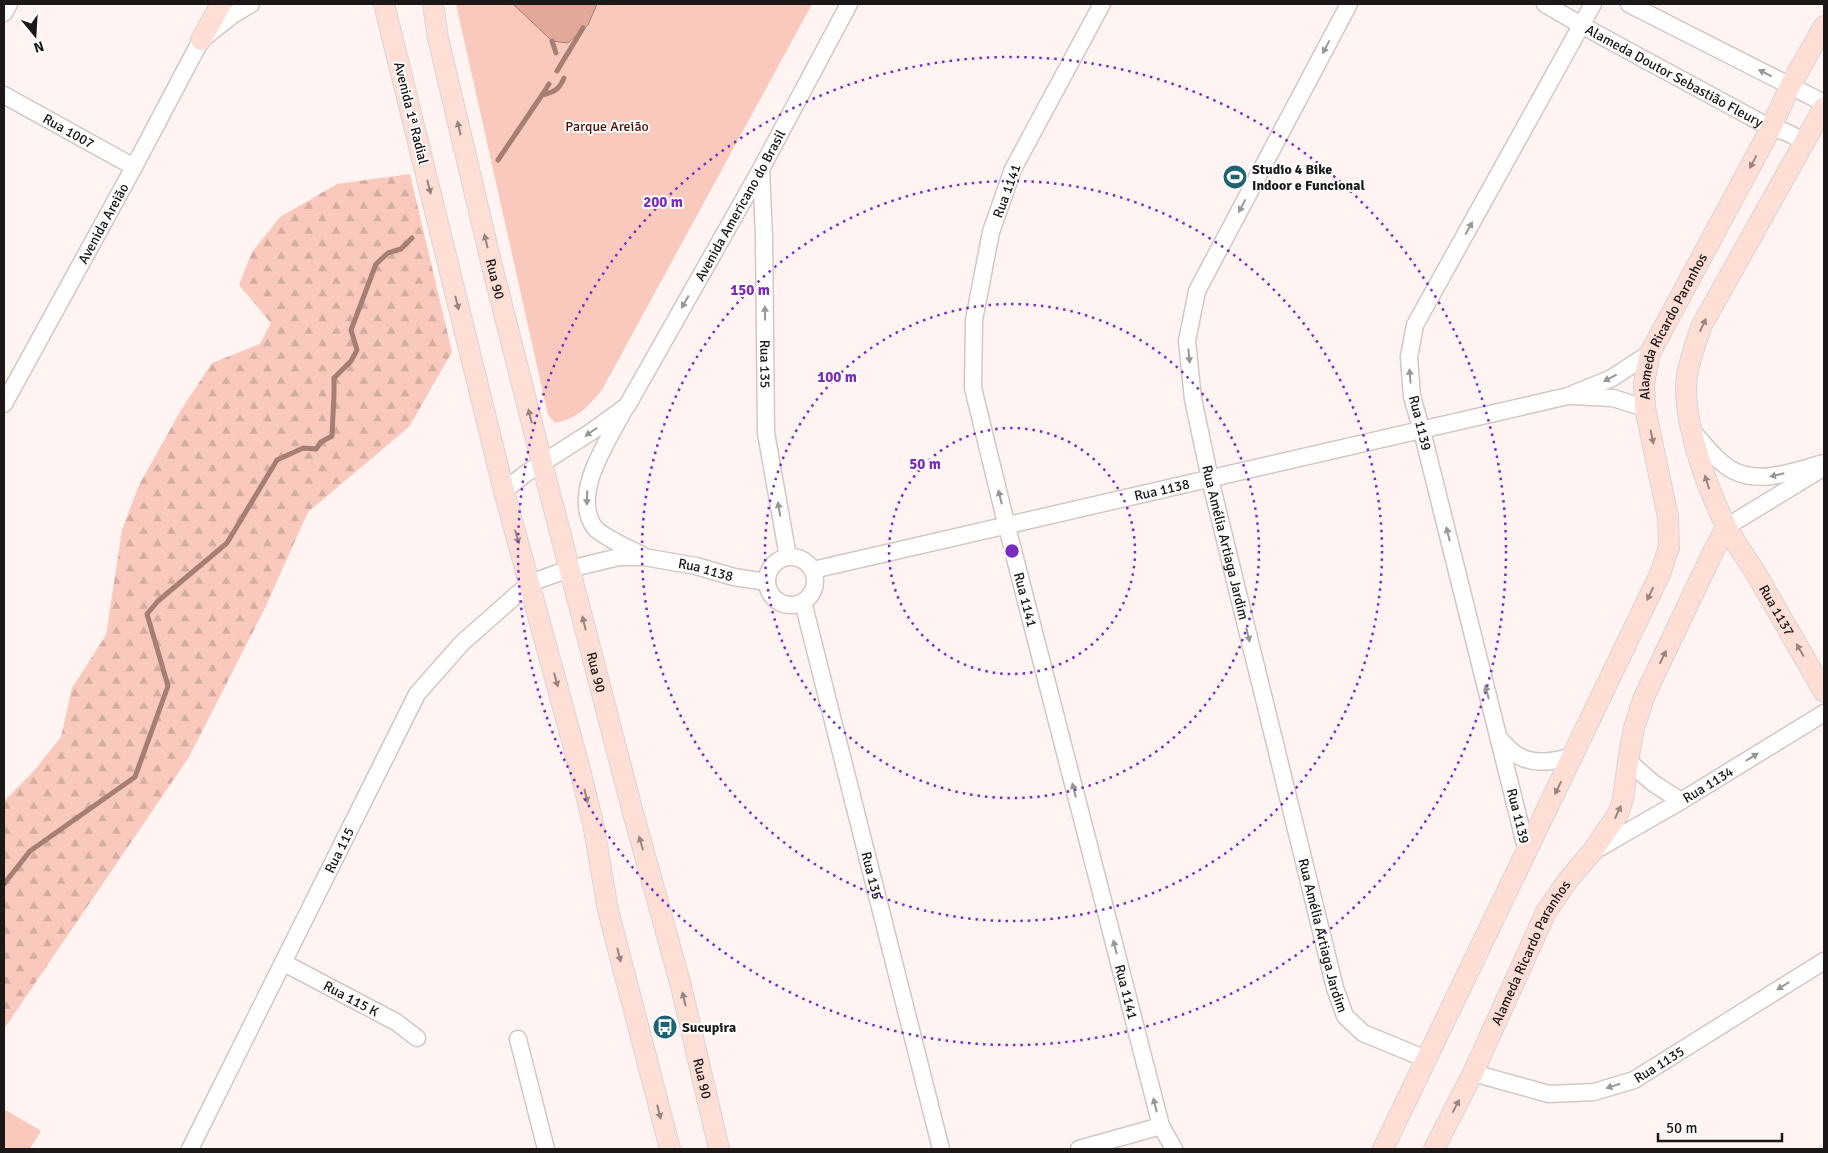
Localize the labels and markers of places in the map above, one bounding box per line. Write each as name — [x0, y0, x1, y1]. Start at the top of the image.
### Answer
place label: Studio 4 Bike Indoor e Funcional — [1252, 161, 1365, 194]
sports icon: Studio 4 Bike Indoor e Funcional — [1222, 164, 1248, 190]
centre of rings — [1003, 542, 1021, 560]
bus stop icon: Sucupira — [652, 1014, 678, 1040]
place label: Sucupira — [682, 1019, 736, 1036]

